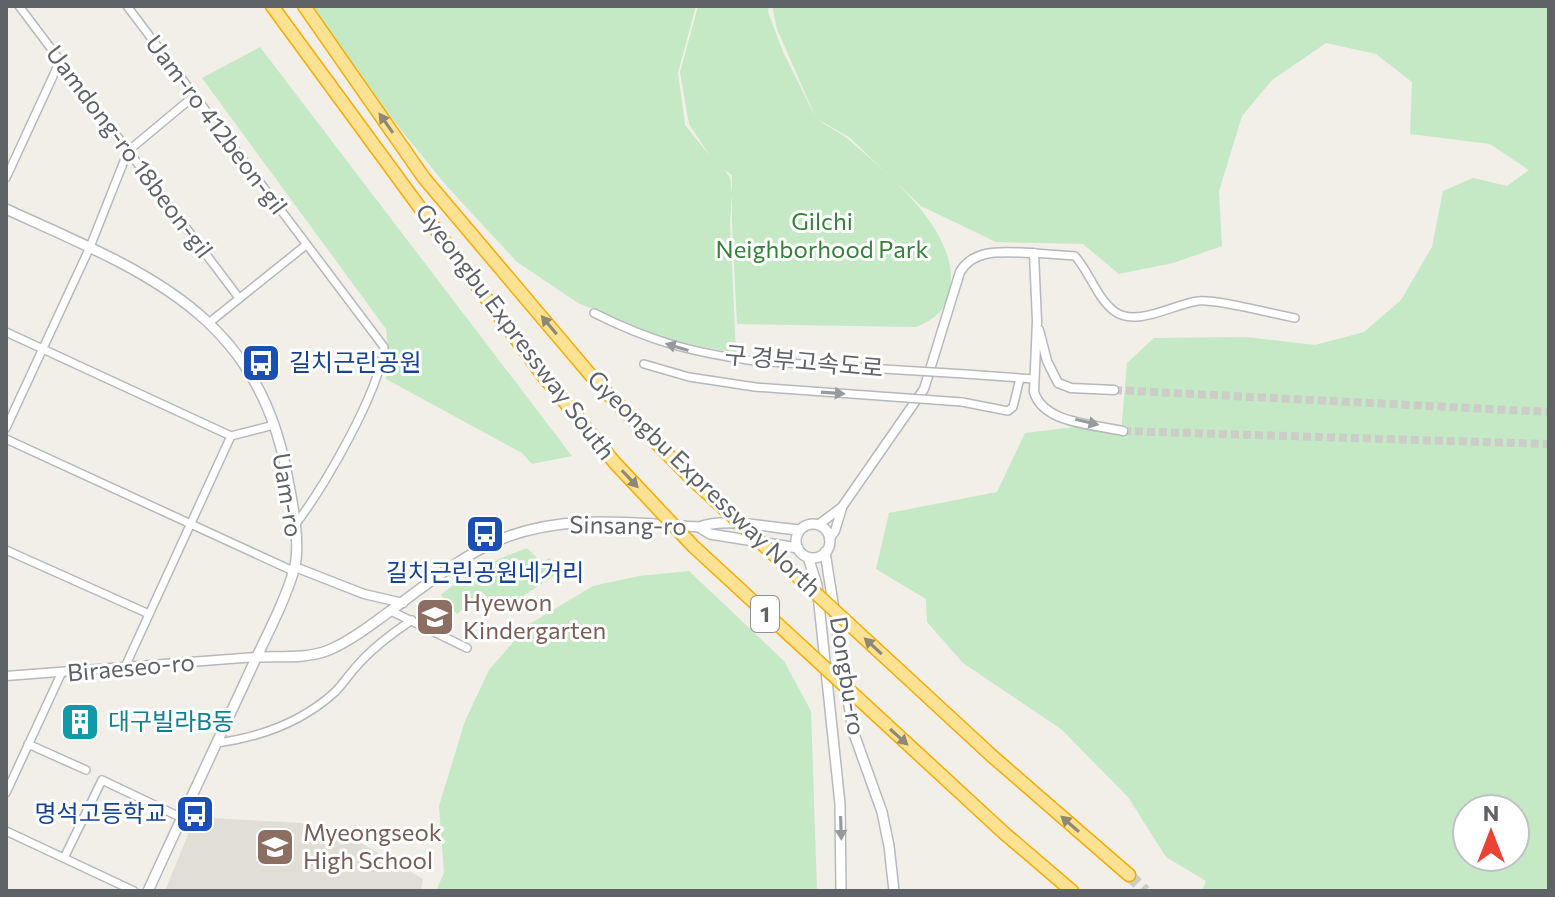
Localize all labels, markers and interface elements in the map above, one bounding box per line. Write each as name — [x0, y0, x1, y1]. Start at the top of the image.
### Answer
street label: Uam-ro 412beon-gil — [140, 29, 294, 219]
street label: Uamdong-ro 18beon-gil — [41, 39, 220, 263]
one-way arrow — [379, 112, 394, 133]
street label: Gyeongbu Expressway South — [410, 197, 622, 465]
park label: Gilchi Neighborhood Park — [716, 206, 928, 263]
one-way arrow — [541, 315, 558, 335]
street label: 구 경부고속도로 — [724, 339, 885, 382]
one-way arrow — [665, 340, 689, 353]
bus stop icon: 길치근린공원 — [240, 342, 282, 384]
place label: 길치근린공원 — [289, 347, 421, 376]
street label: Gyeongbu Expressway North — [582, 364, 828, 602]
one-way arrow — [821, 387, 846, 400]
one-way arrow — [1074, 416, 1099, 429]
street label: Uam-ro — [268, 451, 309, 539]
one-way arrow — [621, 469, 639, 488]
street label: Sinsang-ro — [569, 509, 687, 540]
bus stop icon: 길치근린공원네거리 — [464, 513, 506, 555]
place label: 길치근린공원네거리 — [386, 557, 584, 586]
place label: Hyewon Kindergarten — [463, 587, 606, 644]
school or university icon: Hyewon Kindergarten — [414, 596, 456, 638]
road number: 1 — [751, 596, 779, 632]
street label: Dongbu-ro — [825, 614, 872, 737]
one-way arrow — [864, 638, 883, 656]
street label: Biraeseo-ro — [66, 646, 196, 687]
building icon: 대구빌라B동 — [59, 701, 101, 743]
place label: 대구빌라B동 — [108, 706, 234, 735]
one-way arrow — [889, 727, 908, 745]
bus stop icon: 명석고등학교 — [174, 793, 216, 835]
north arrow — [1451, 793, 1531, 873]
place label: 명석고등학교 — [35, 798, 167, 827]
text: N — [1483, 799, 1499, 826]
one-way arrow — [835, 816, 848, 841]
one-way arrow — [1060, 816, 1080, 833]
place label: Myeongseok High School — [303, 817, 442, 874]
school or university icon: Myeongseok High School — [254, 826, 296, 868]

